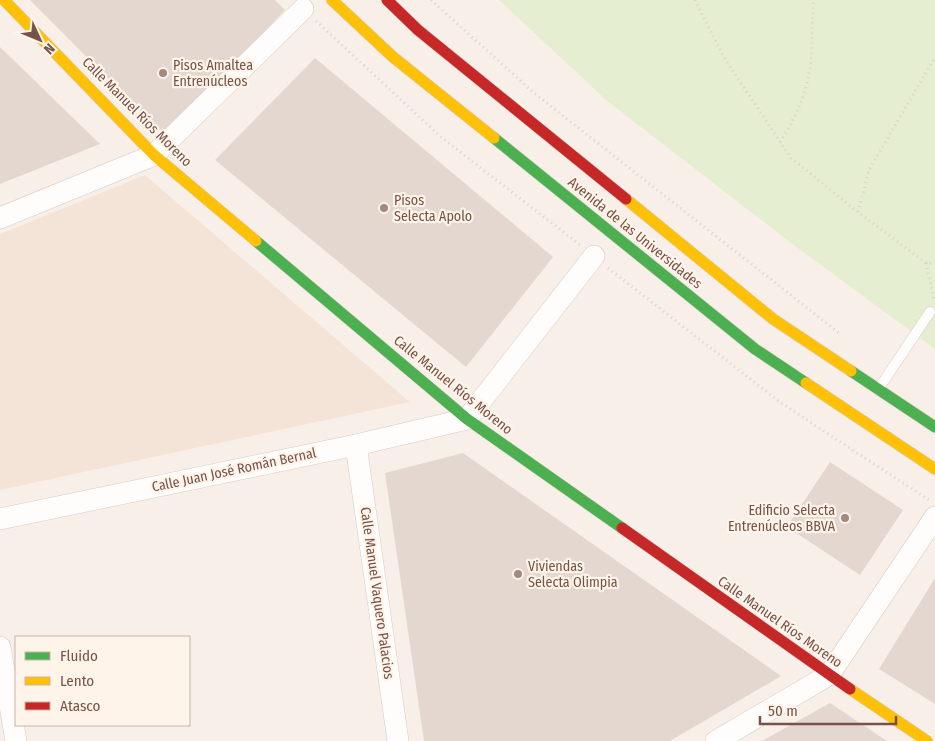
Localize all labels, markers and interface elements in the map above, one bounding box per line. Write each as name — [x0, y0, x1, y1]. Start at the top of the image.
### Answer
north arrow — [15, 15, 65, 65]
text: N — [40, 40, 58, 58]
street label: Calle Manuel Ríos Moreno — [79, 54, 195, 170]
place label: Pisos Amaltea Entrenúcleos — [173, 57, 253, 90]
marker: Pisos Amaltea Entrenúcleos — [157, 67, 169, 79]
street label: Avenida de las Universidades — [565, 174, 705, 292]
place label: Pisos Selecta Apolo — [394, 192, 472, 225]
marker: Pisos Selecta Apolo — [378, 202, 390, 214]
street label: Calle Manuel Ríos Moreno — [390, 332, 516, 438]
street label: Calle Juan José Román Bernal — [150, 444, 318, 496]
place label: Edificio Selecta Entrenúcleos BBVA — [728, 502, 836, 535]
street label: Calle Manuel Vaquero Palacios — [357, 506, 398, 680]
marker: Edificio Selecta Entrenúcleos BBVA — [839, 512, 851, 524]
place label: Viviendas Selecta Olimpia — [528, 558, 618, 591]
marker: Viviendas Selecta Olimpia — [512, 568, 524, 580]
street label: Calle Manuel Ríos Moreno — [715, 573, 845, 671]
legend — [15, 636, 190, 726]
text: Fluido — [60, 647, 98, 665]
text: Lento — [60, 672, 94, 690]
scale bar — [760, 694, 896, 726]
text: Atasco — [60, 697, 100, 715]
text: 50 m — [768, 702, 798, 720]

